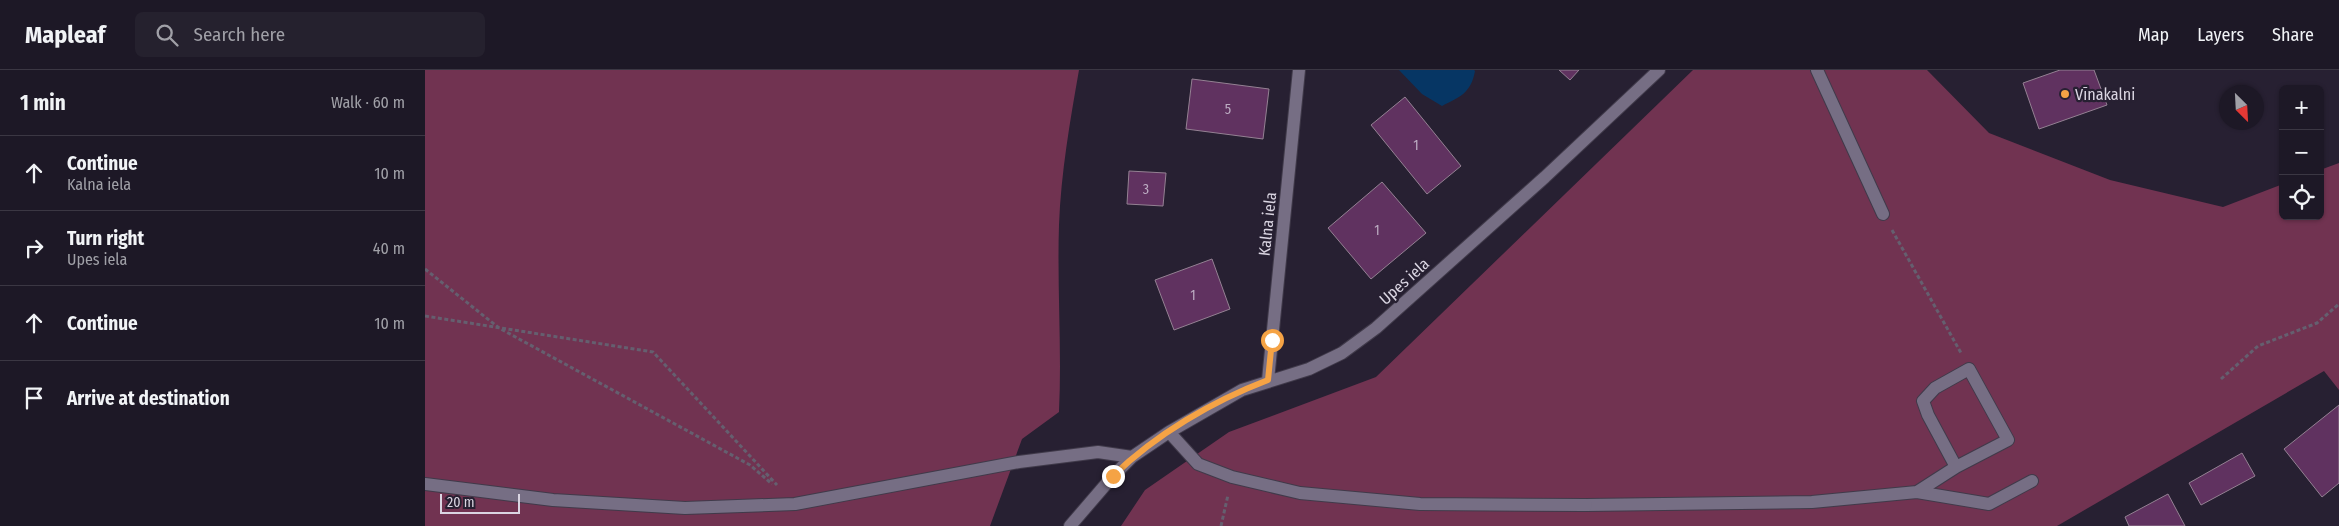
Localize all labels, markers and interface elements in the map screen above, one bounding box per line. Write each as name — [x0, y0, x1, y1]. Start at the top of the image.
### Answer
search box — [135, 12, 485, 57]
text: Mapleaf — [25, 21, 105, 49]
icon: search — [153, 21, 181, 49]
text: Search here — [193, 23, 285, 46]
text: Map — [2138, 24, 2169, 46]
text: Layers — [2197, 24, 2244, 46]
text: Share — [2272, 24, 2314, 46]
place label: Vīnakalni — [2075, 85, 2135, 104]
north arrow — [2219, 85, 2264, 130]
map controls — [2279, 85, 2324, 220]
button: + — [2279, 85, 2324, 130]
marker: Vīnakalni — [2059, 88, 2071, 100]
text: 1 min — [20, 90, 66, 116]
text: Walk · 60 m — [331, 93, 405, 112]
house number: 5 — [1225, 101, 1231, 118]
button: − — [2279, 130, 2324, 175]
house number: 1 — [1413, 137, 1419, 154]
text: Continue — [67, 152, 138, 175]
icon: ahead — [20, 159, 48, 187]
text: 10 m — [374, 164, 405, 183]
text: Kalna iela — [67, 175, 131, 194]
button: locate — [2279, 175, 2324, 220]
house number: 3 — [1143, 181, 1149, 198]
street label: Kalna iela — [1255, 191, 1280, 257]
house number: 1 — [1374, 222, 1380, 239]
text: Turn right — [67, 227, 144, 250]
icon: right — [20, 234, 48, 262]
text: 40 m — [373, 239, 405, 258]
text: Upes iela — [67, 250, 127, 269]
street label: Upes iela — [1376, 254, 1433, 309]
house number: 1 — [1190, 287, 1196, 304]
icon: ahead — [20, 309, 48, 337]
text: Continue — [67, 312, 138, 335]
text: 10 m — [374, 314, 405, 333]
route start — [1261, 329, 1284, 352]
icon: arrive — [20, 384, 48, 412]
text: Arrive at destination — [67, 387, 230, 410]
route end — [1102, 465, 1125, 488]
scale bar — [440, 491, 520, 514]
text: 20 m — [447, 494, 475, 511]

